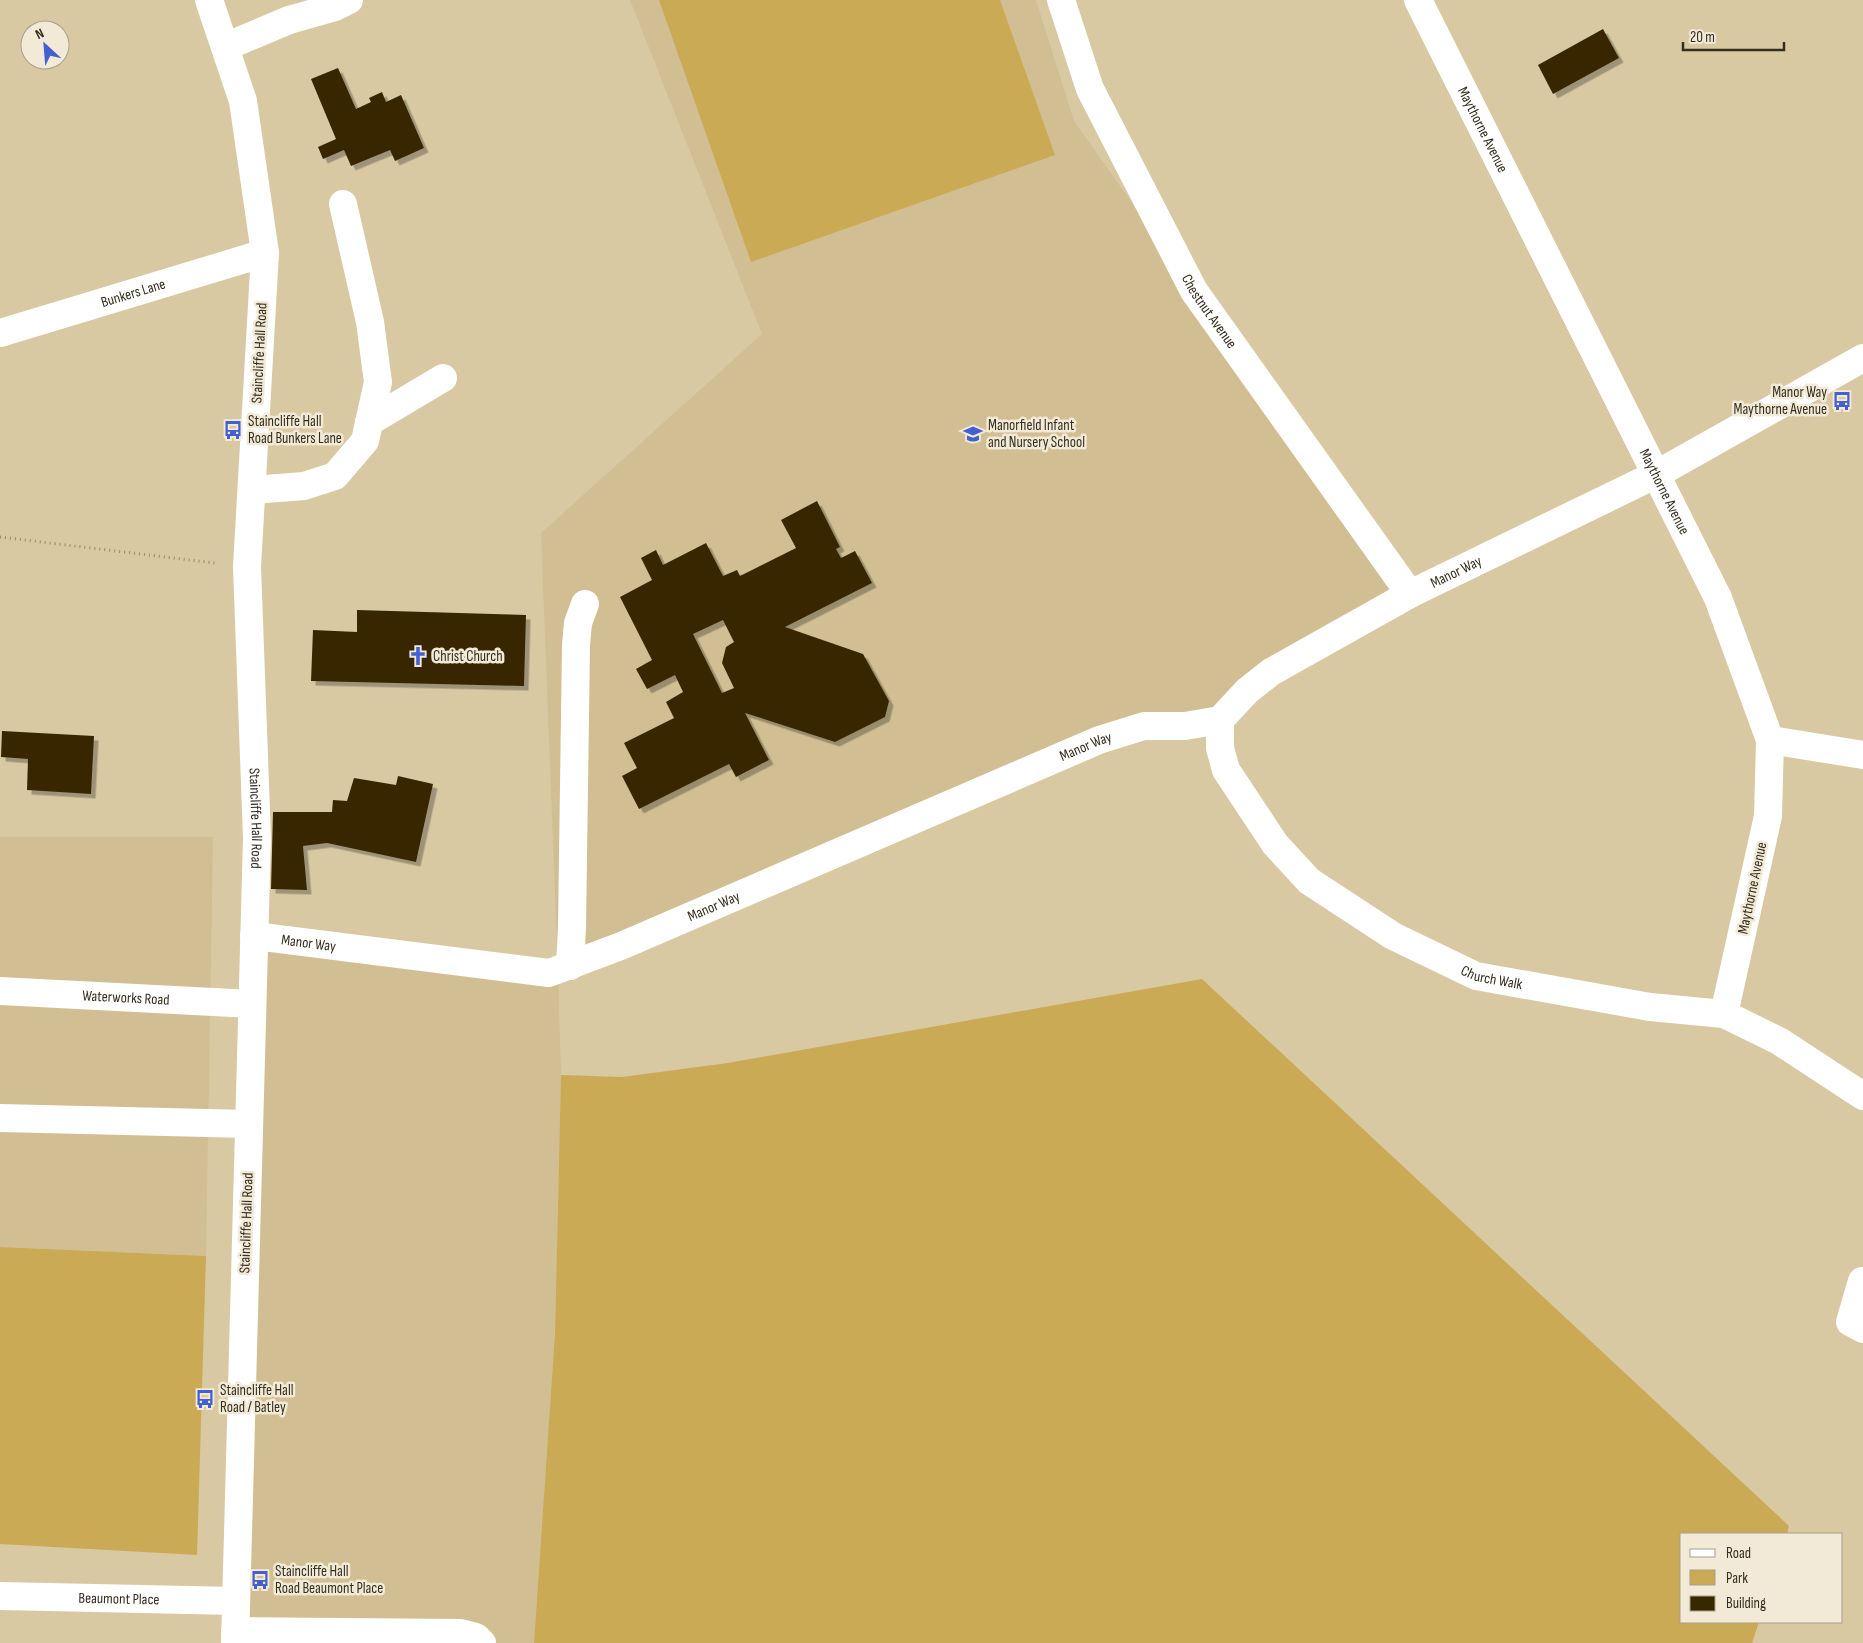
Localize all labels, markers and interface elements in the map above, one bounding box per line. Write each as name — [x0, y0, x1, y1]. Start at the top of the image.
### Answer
north arrow — [20, 20, 70, 70]
scale bar — [1683, 20, 1784, 52]
text: N — [32, 24, 47, 43]
text: 20 m — [1690, 28, 1715, 47]
street label: Maythorne Avenue — [1453, 84, 1512, 176]
street label: Chestnut Avenue — [1177, 271, 1241, 352]
street label: Bunkers Lane — [99, 275, 168, 312]
street label: Staincliffe Hall Road — [247, 302, 272, 404]
place label: Manor Way Maythorne Avenue — [1733, 383, 1827, 419]
bus stop icon: Manor Way Maythorne Avenue — [1831, 390, 1853, 412]
place label: Staincliffe Hall Road Bunkers Lane — [248, 412, 342, 448]
place label: Manorfield Infant and Nursery School — [988, 416, 1085, 452]
bus stop icon: Staincliffe Hall Road Bunkers Lane — [222, 419, 244, 441]
school or university icon: Manorfield Infant and Nursery School — [962, 423, 984, 445]
street label: Maythorne Avenue — [1635, 446, 1694, 538]
street label: Manor Way — [1427, 552, 1485, 593]
church icon: Christ Church — [407, 645, 429, 667]
place label: Christ Church — [433, 647, 503, 666]
street label: Manor Way — [1057, 728, 1114, 766]
street label: Staincliffe Hall Road — [244, 767, 266, 869]
street label: Maythorne Avenue — [1733, 840, 1772, 936]
street label: Manor Way — [685, 887, 743, 926]
street label: Manor Way — [280, 930, 337, 956]
street label: Church Walk — [1458, 961, 1524, 994]
street label: Waterworks Road — [82, 986, 170, 1010]
street label: Staincliffe Hall Road — [235, 1172, 258, 1274]
place label: Staincliffe Hall Road / Batley — [220, 1381, 293, 1417]
bus stop icon: Staincliffe Hall Road / Batley — [194, 1388, 216, 1410]
legend — [1680, 1533, 1843, 1623]
text: Road — [1726, 1544, 1751, 1563]
place label: Staincliffe Hall Road Beaumont Place — [275, 1562, 383, 1598]
bus stop icon: Staincliffe Hall Road Beaumont Place — [249, 1569, 271, 1591]
text: Park — [1726, 1569, 1748, 1588]
street label: Beaumont Place — [78, 1589, 160, 1609]
text: Building — [1726, 1594, 1766, 1613]

